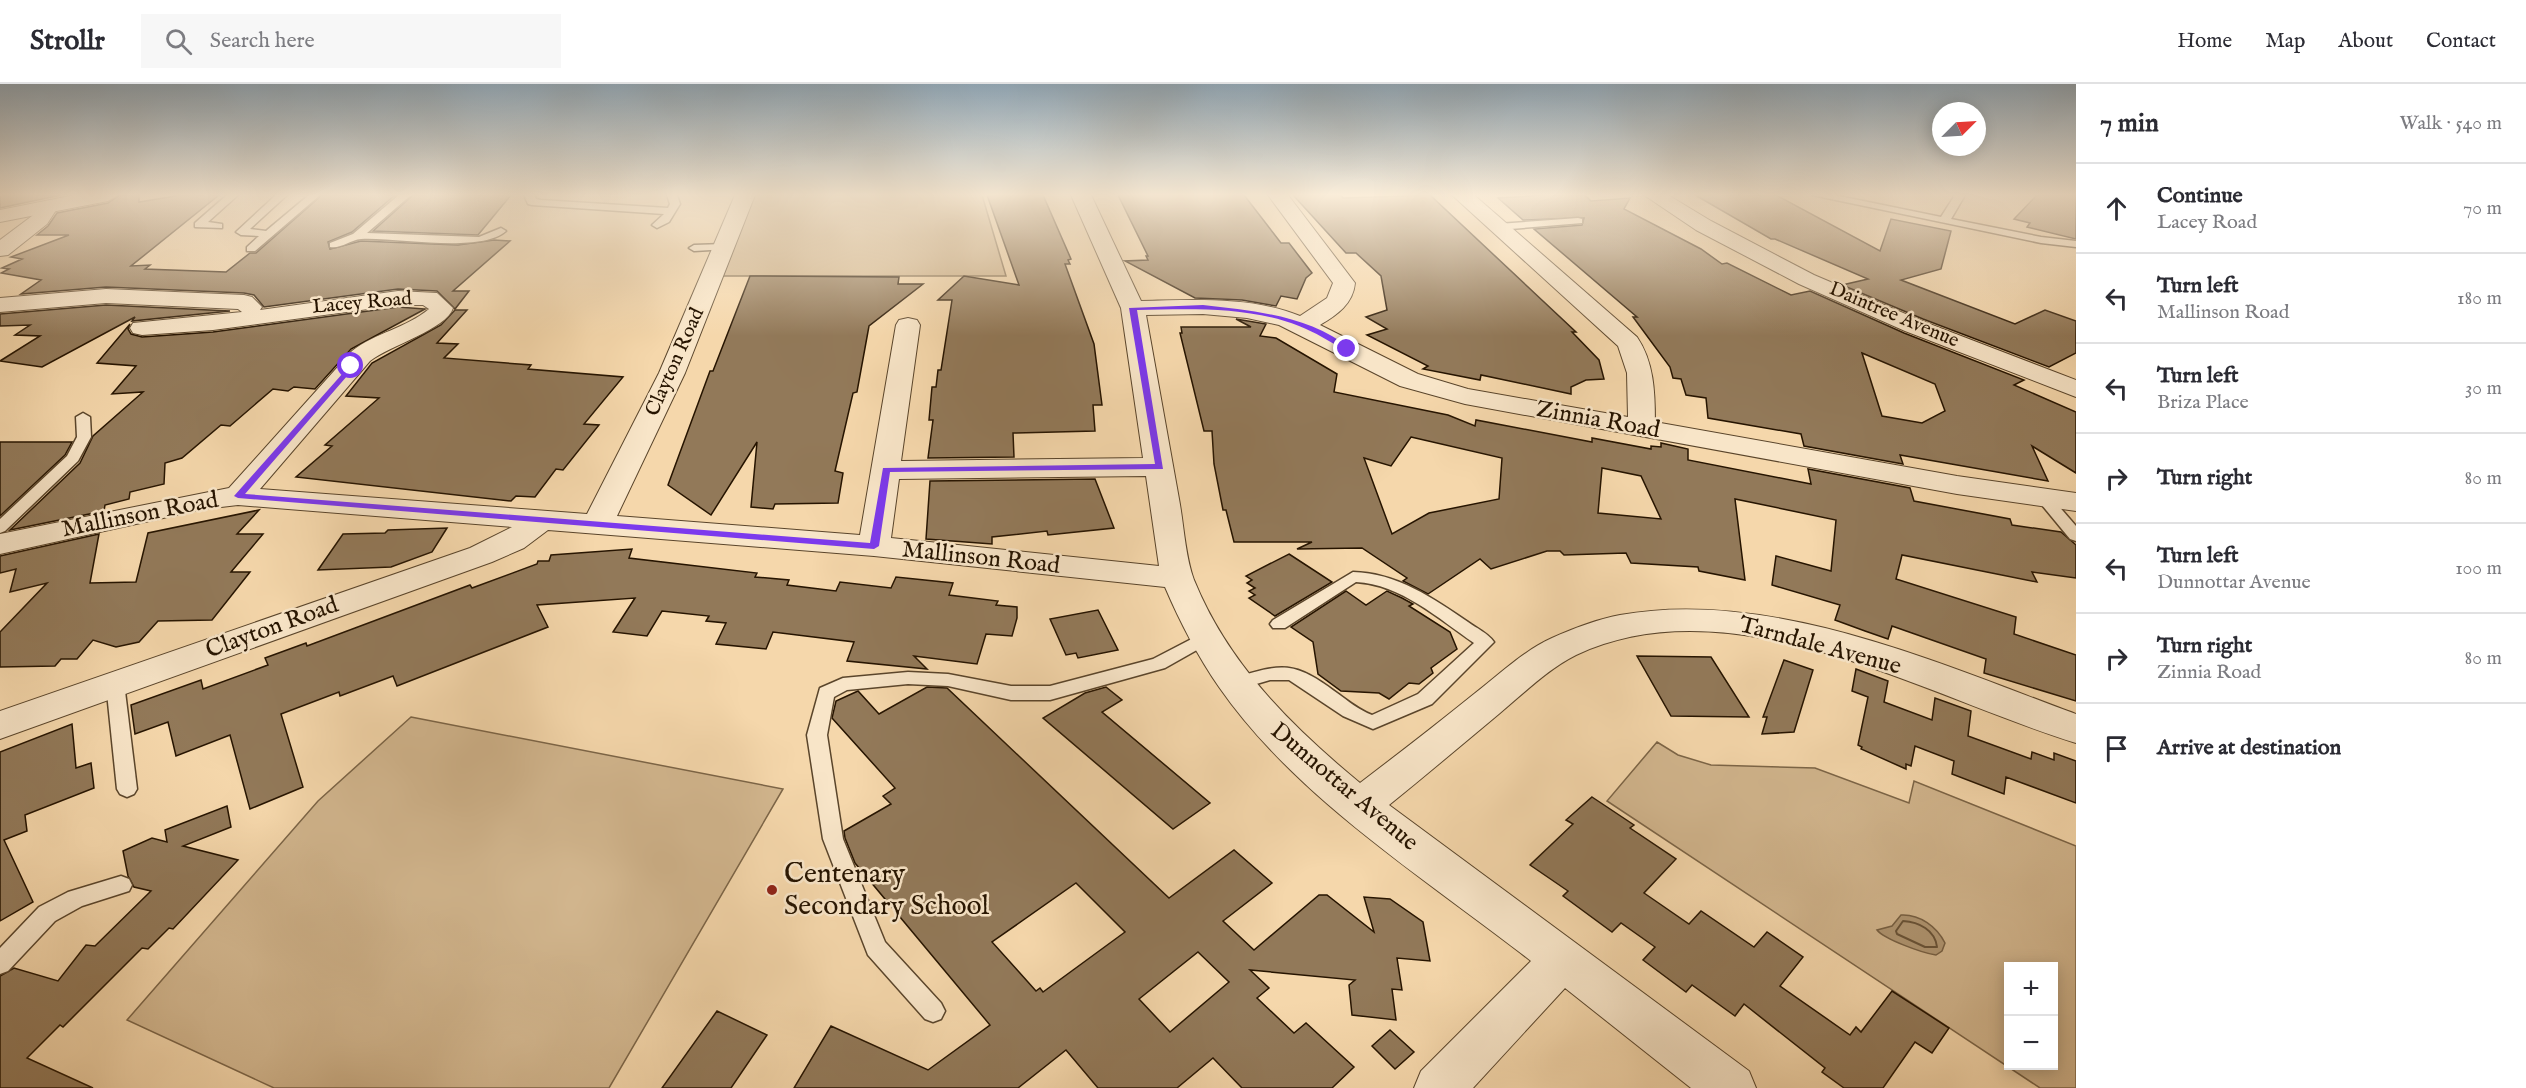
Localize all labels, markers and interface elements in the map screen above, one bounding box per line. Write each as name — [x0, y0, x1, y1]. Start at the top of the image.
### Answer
search box — [141, 14, 561, 68]
text: Strollr — [30, 24, 105, 59]
icon: search — [162, 25, 195, 58]
text: Search here — [210, 27, 315, 55]
text: Home — [2177, 28, 2232, 55]
text: Map — [2265, 28, 2305, 55]
text: About — [2338, 28, 2393, 55]
text: Contact — [2426, 28, 2496, 55]
north arrow — [1932, 102, 1986, 156]
text: 7 min — [2100, 107, 2159, 140]
text: Walk · 540 m — [2400, 111, 2502, 136]
text: Continue — [2157, 182, 2243, 210]
icon: ahead — [2100, 192, 2133, 225]
text: 70 m — [2463, 196, 2502, 221]
text: Lacey Road — [2157, 210, 2257, 235]
text: Turn left — [2157, 272, 2239, 300]
street label: Daintree Avenue — [1825, 276, 1963, 354]
icon: left — [2100, 282, 2133, 315]
street label: Lacey Road — [311, 286, 413, 320]
text: 180 m — [2457, 286, 2502, 311]
text: Mallinson Road — [2157, 300, 2289, 325]
street label: Clayton Road — [640, 304, 710, 420]
route end — [1333, 335, 1359, 361]
route start — [337, 352, 363, 378]
text: Turn left — [2157, 362, 2239, 390]
icon: left — [2100, 372, 2133, 405]
text: 30 m — [2465, 376, 2502, 401]
text: Briza Place — [2157, 390, 2249, 415]
street label: Zinnia Road — [1534, 394, 1662, 446]
icon: right — [2100, 462, 2133, 495]
text: Turn right — [2157, 464, 2252, 492]
text: 80 m — [2465, 466, 2502, 491]
street label: Mallinson Road — [59, 485, 221, 545]
street label: Mallinson Road — [900, 534, 1062, 582]
text: Turn left — [2157, 542, 2239, 570]
icon: left — [2100, 552, 2133, 585]
text: 100 m — [2455, 556, 2502, 581]
text: Dunnottar Avenue — [2157, 570, 2311, 595]
street label: Clayton Road — [201, 590, 343, 666]
street label: Tarndale Avenue — [1735, 609, 1905, 683]
text: Turn right — [2157, 632, 2252, 660]
icon: right — [2100, 642, 2133, 675]
text: 80 m — [2465, 646, 2502, 671]
text: Zinnia Road — [2157, 660, 2261, 685]
street label: Dunnottar Avenue — [1263, 716, 1425, 858]
icon: arrive — [2100, 732, 2133, 765]
text: Arrive at destination — [2157, 734, 2341, 762]
place label: Centenary Secondary School — [784, 857, 990, 924]
marker: Centenary Secondary School — [765, 883, 779, 897]
map controls — [2004, 962, 2058, 1070]
button: + — [2004, 962, 2058, 1016]
button: − — [2004, 1016, 2058, 1070]

